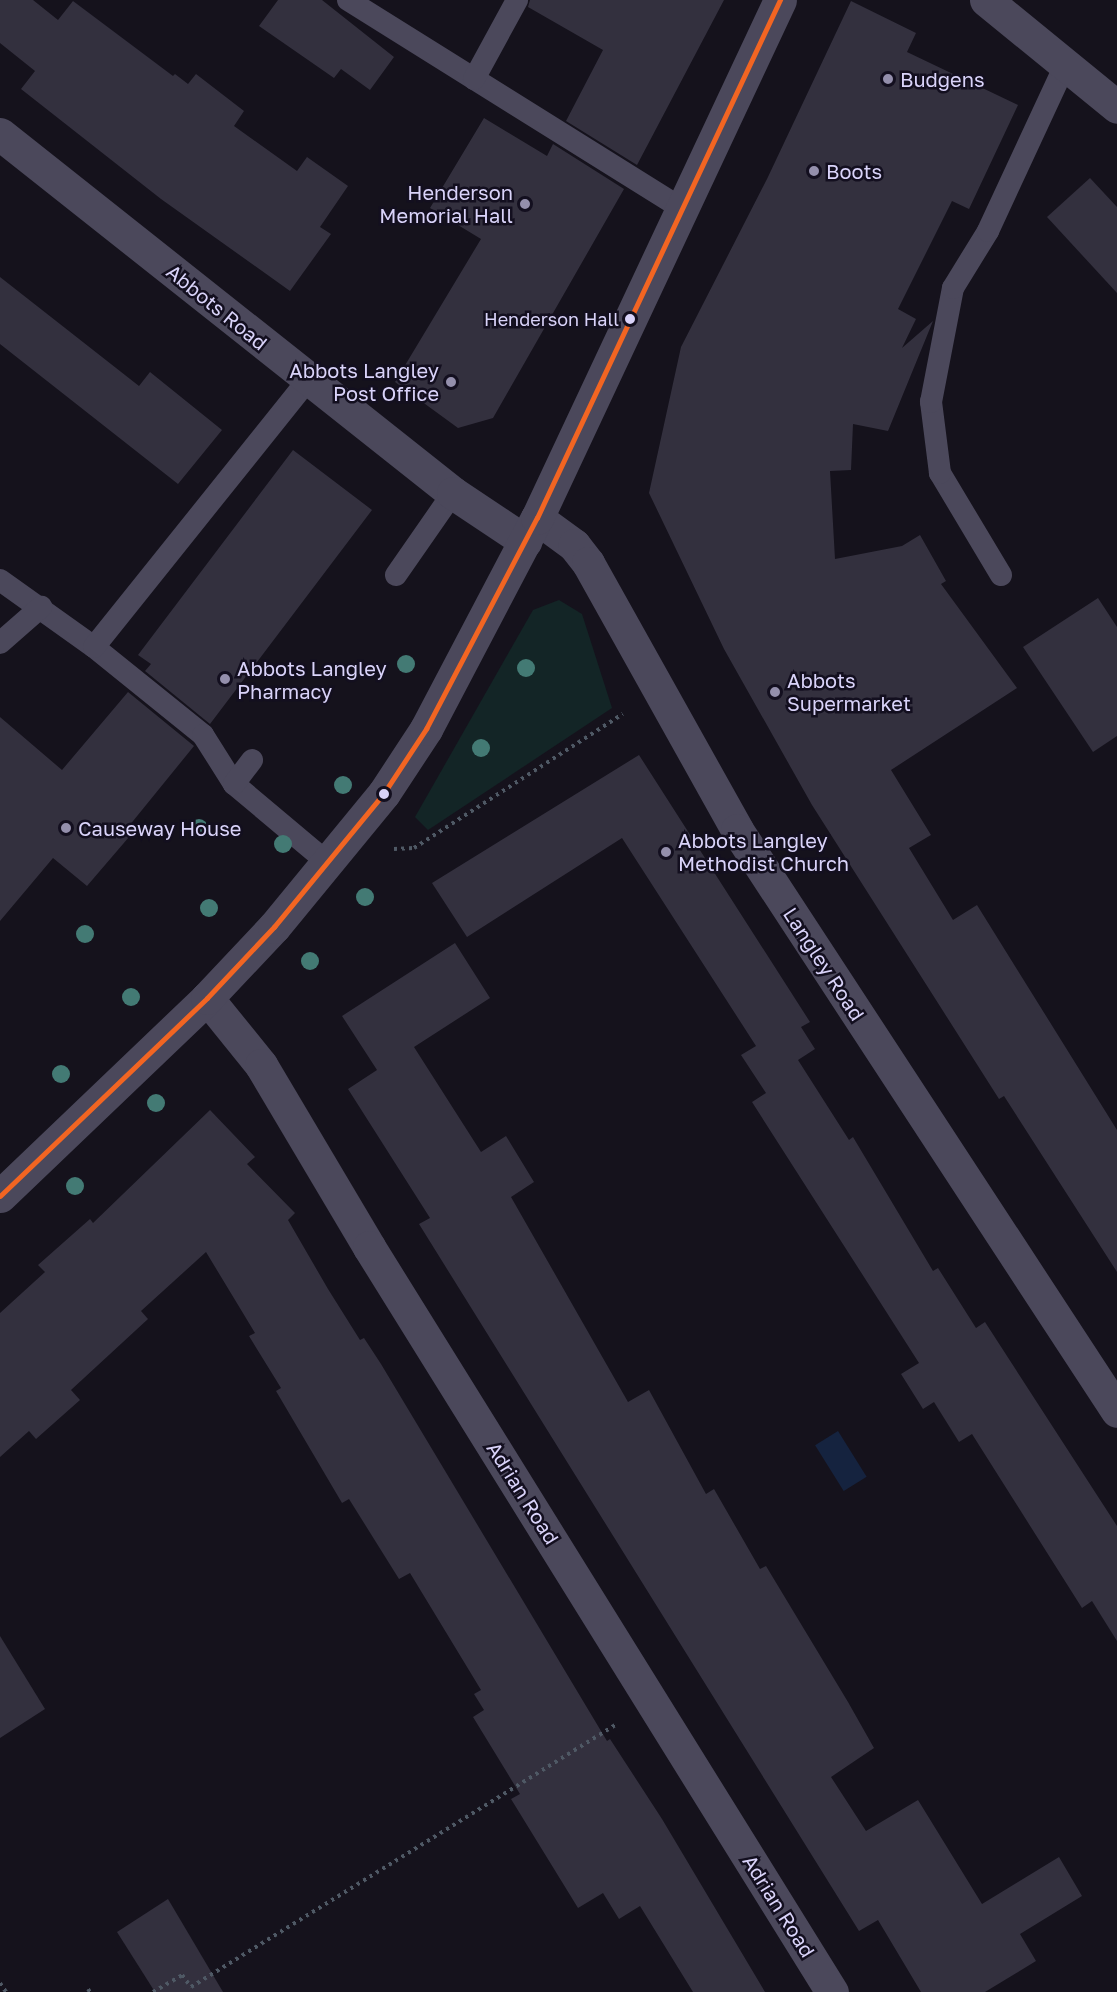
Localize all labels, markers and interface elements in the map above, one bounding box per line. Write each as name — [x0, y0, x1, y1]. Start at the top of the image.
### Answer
place label: Budgens — [900, 67, 985, 91]
marker: Budgens — [881, 72, 895, 86]
place label: Boots — [826, 159, 882, 183]
marker: Boots — [807, 164, 821, 178]
place label: Henderson Memorial Hall — [379, 180, 513, 227]
marker: Henderson Memorial Hall — [518, 197, 532, 211]
street label: Abbots Road — [162, 259, 272, 355]
place label: Henderson Hall — [484, 308, 619, 330]
marker: Henderson Hall — [624, 313, 636, 325]
place label: Abbots Langley Post Office — [289, 358, 439, 405]
marker: Abbots Langley Post Office — [444, 375, 458, 389]
place label: Abbots Langley Pharmacy — [237, 656, 387, 703]
place label: Abbots Supermarket — [787, 668, 911, 715]
marker: Abbots Langley Pharmacy — [218, 672, 232, 686]
marker: Abbots Supermarket — [768, 685, 782, 699]
unlabelled marker — [378, 788, 390, 800]
place label: Causeway House — [78, 816, 241, 840]
marker: Causeway House — [59, 821, 73, 835]
place label: Abbots Langley Methodist Church — [678, 828, 849, 875]
marker: Abbots Langley Methodist Church — [659, 845, 673, 859]
street label: Langley Road — [779, 903, 869, 1025]
street label: Adrian Road — [482, 1437, 564, 1549]
street label: Adrian Road — [738, 1850, 820, 1962]

